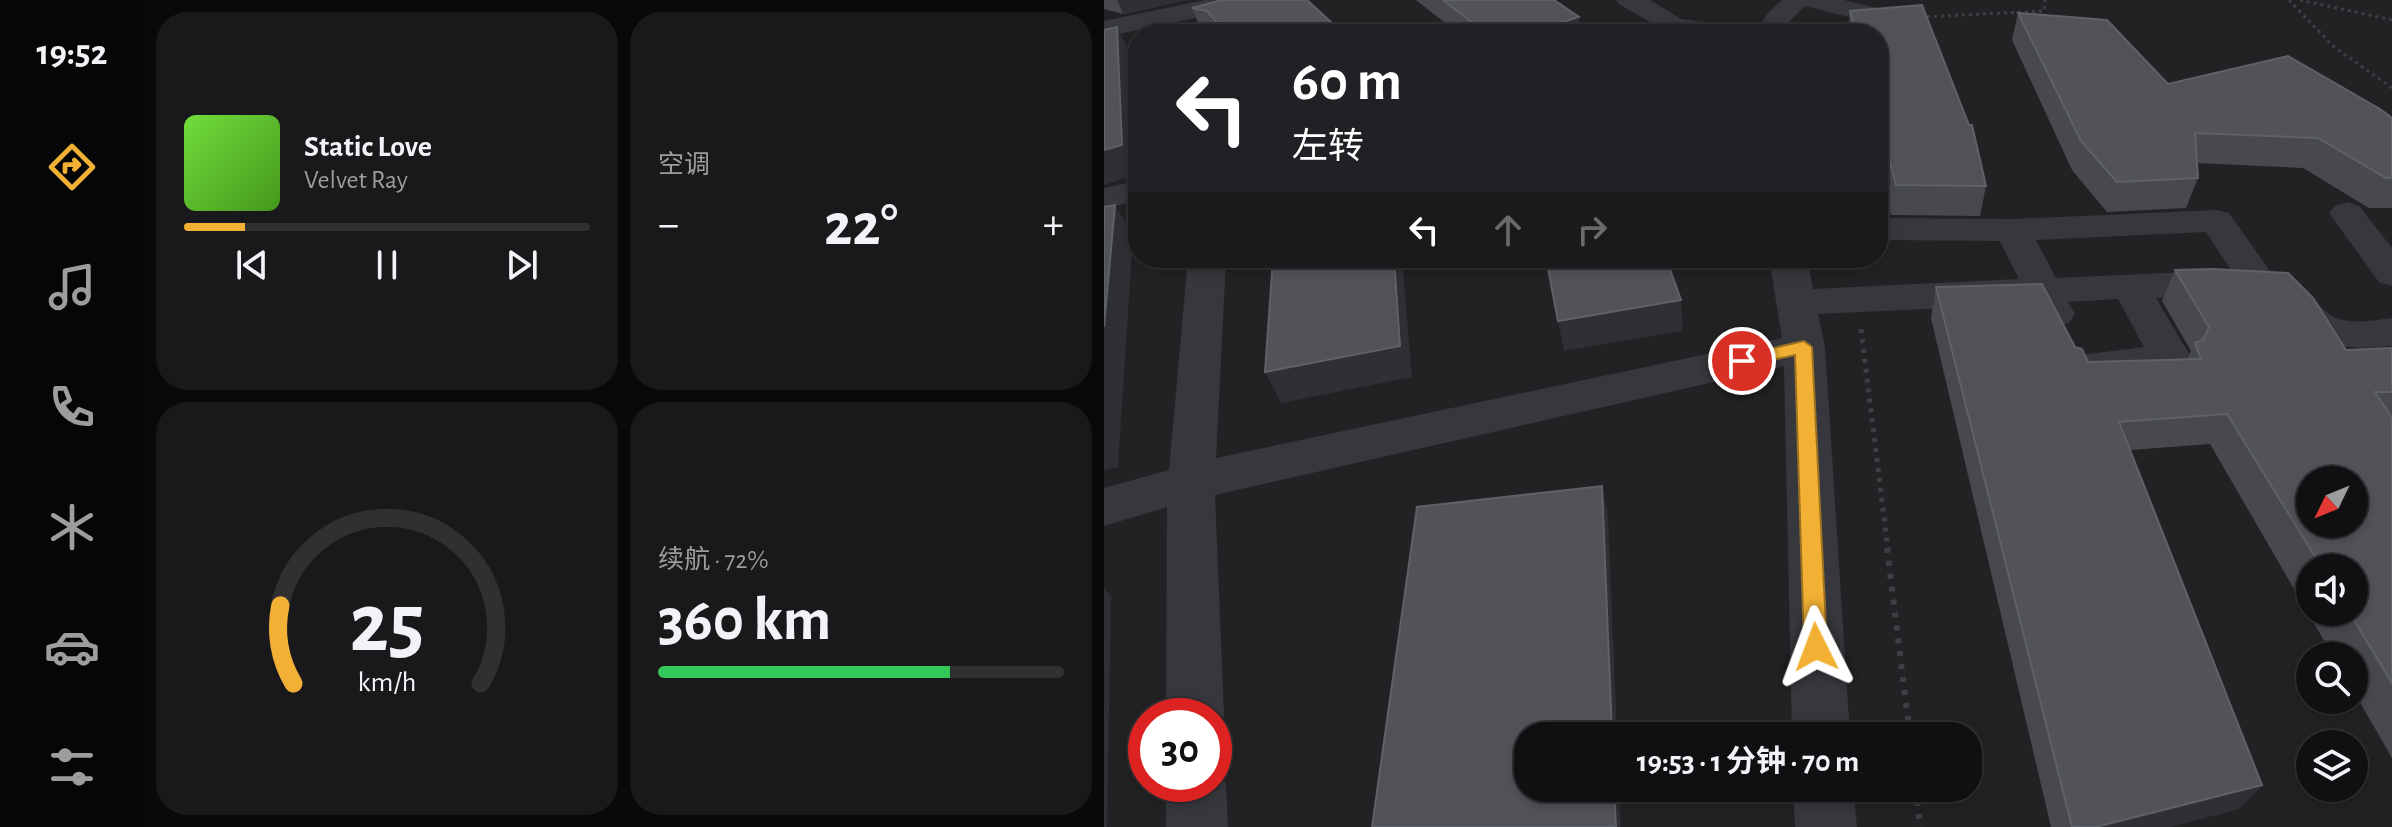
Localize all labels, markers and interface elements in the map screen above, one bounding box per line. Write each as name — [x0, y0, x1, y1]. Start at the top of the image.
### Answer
text: 19:52 — [36, 35, 108, 71]
text: 60 m — [1292, 54, 1402, 110]
icon: left — [1160, 56, 1264, 160]
text: 左转 — [1292, 129, 1364, 165]
text: Static Love — [304, 132, 432, 162]
icon: directions — [44, 139, 100, 195]
text: 空调 — [658, 152, 710, 178]
text: Velvet Ray — [304, 167, 408, 193]
text: 22° — [824, 196, 898, 256]
text: − — [658, 203, 679, 247]
text: + — [1043, 203, 1064, 247]
icon: left — [1402, 208, 1446, 252]
icon: ahead — [1486, 208, 1530, 252]
icon: right — [1570, 208, 1614, 252]
icon: previous — [230, 243, 274, 287]
icon: pause — [365, 243, 409, 287]
icon: next — [500, 243, 544, 287]
icon: music — [44, 259, 100, 315]
pin — [1708, 327, 1776, 395]
icon: arrive — [1720, 339, 1764, 383]
icon: phone — [44, 379, 100, 435]
north arrow — [2296, 466, 2368, 538]
map controls — [2296, 466, 2368, 802]
icon: climate — [44, 499, 100, 555]
text: 续航 · 72% — [658, 547, 769, 573]
button: sound — [2296, 554, 2368, 626]
text: 25 — [349, 583, 425, 667]
text: 360 km — [658, 591, 831, 651]
position arrow — [1774, 605, 1858, 689]
icon: car — [44, 619, 100, 675]
button: search — [2296, 642, 2368, 714]
text: km/h — [358, 668, 416, 697]
speed limit sign: 30 — [1128, 698, 1232, 802]
button: layers — [2296, 730, 2368, 802]
icon: filters — [44, 739, 100, 795]
text: 19:53 · 1 分钟 · 70 m — [1637, 747, 1859, 777]

